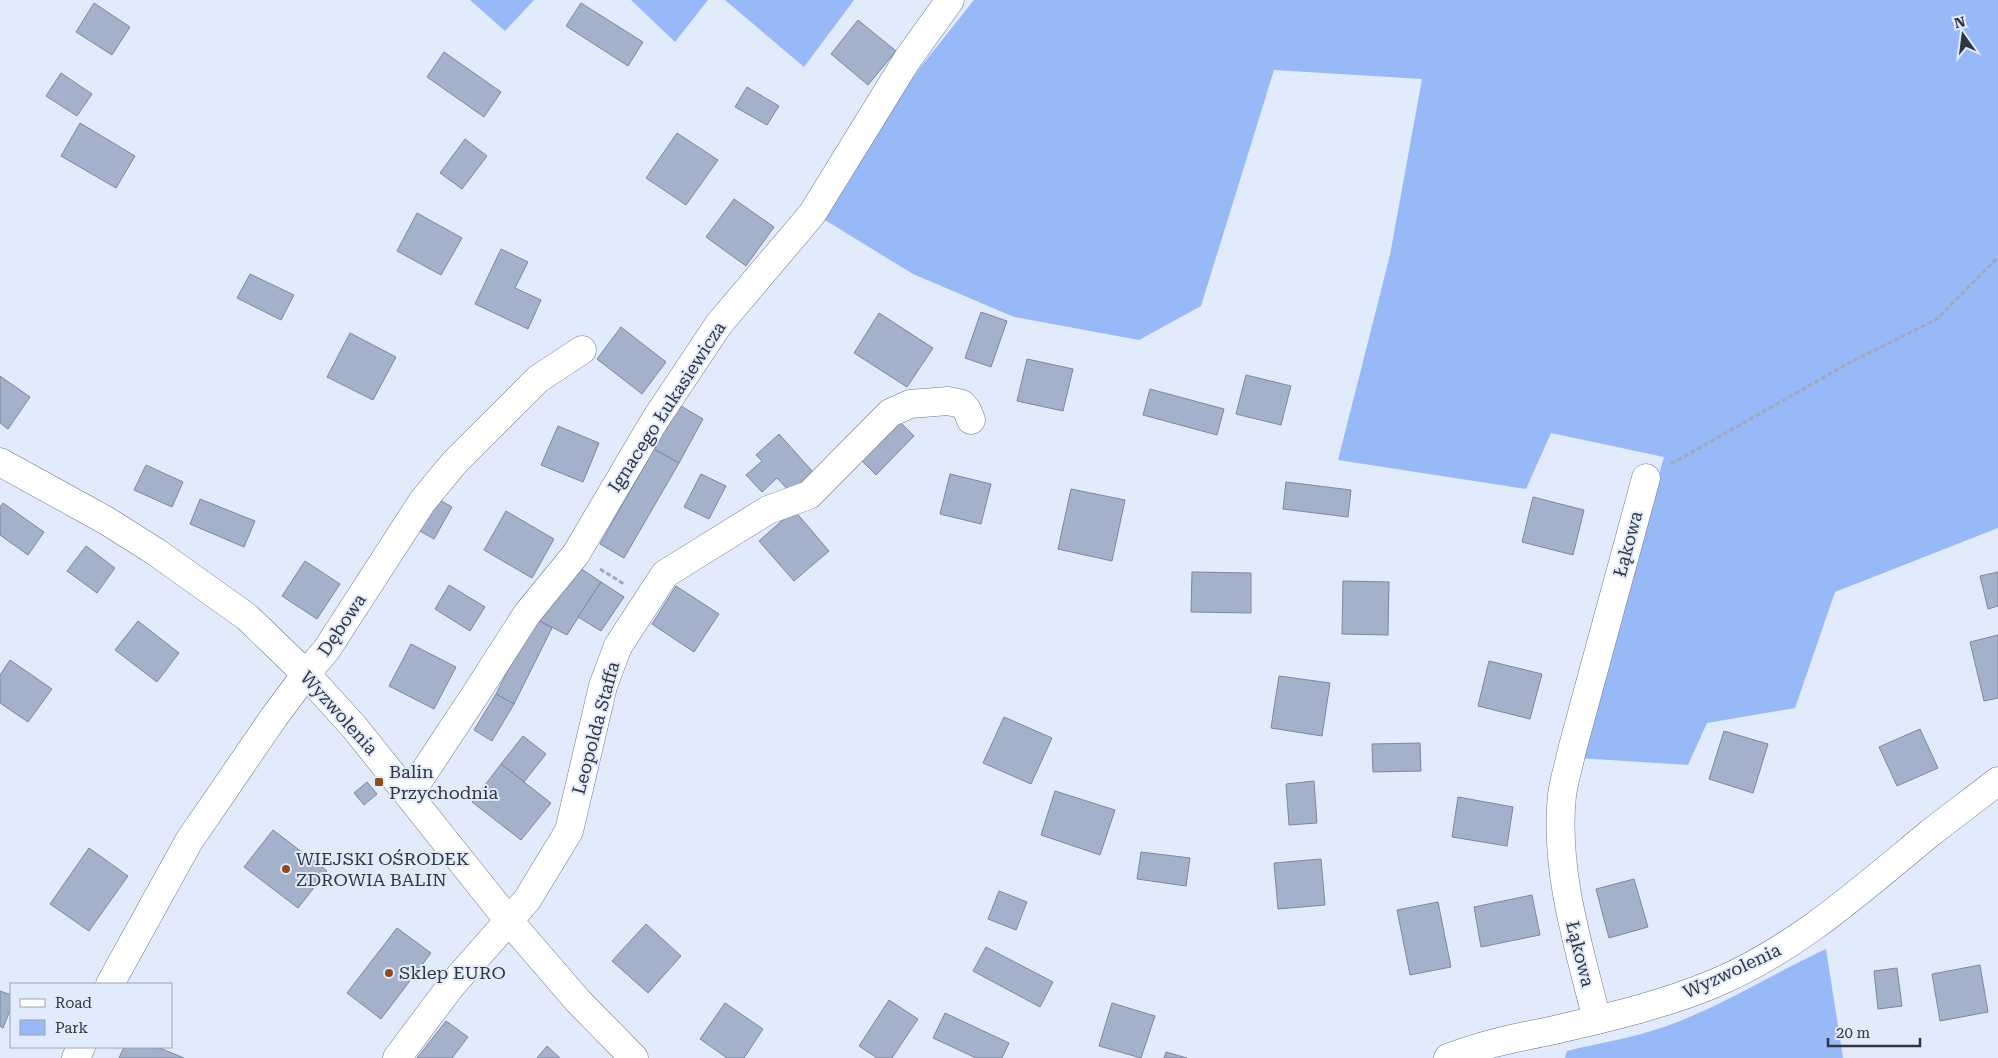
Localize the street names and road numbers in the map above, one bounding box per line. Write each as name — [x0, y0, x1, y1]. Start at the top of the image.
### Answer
street label: Ignacego Łukasiewicza — [604, 317, 730, 496]
street label: Łąkowa — [1609, 509, 1646, 579]
street label: Dębowa — [313, 589, 370, 660]
street label: Leopolda Staffa — [568, 659, 623, 797]
street label: Wyzwolenia — [296, 667, 383, 759]
street label: Łąkowa — [1562, 919, 1599, 989]
street label: Wyzwolenia — [1680, 939, 1784, 1002]

